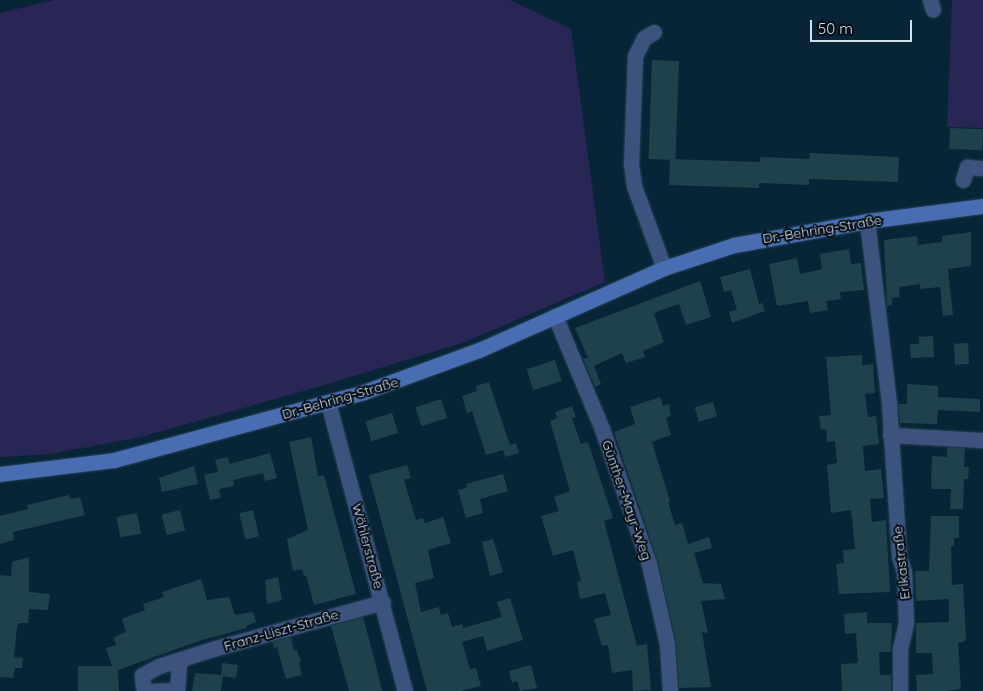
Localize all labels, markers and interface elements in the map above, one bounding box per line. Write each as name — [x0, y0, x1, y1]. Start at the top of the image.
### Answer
scale bar — [813, 10, 916, 42]
text: 50 m — [818, 19, 853, 38]
street label: Dr.-Behring-Straße — [761, 211, 883, 247]
street label: Dr.-Behring-Straße — [280, 373, 400, 423]
street label: Günther-Mayr-Weg — [599, 438, 655, 562]
street label: Wöhlerstraße — [349, 501, 387, 591]
street label: Erikastraße — [889, 525, 913, 601]
street label: Franz-Liszt-Straße — [222, 606, 340, 654]

